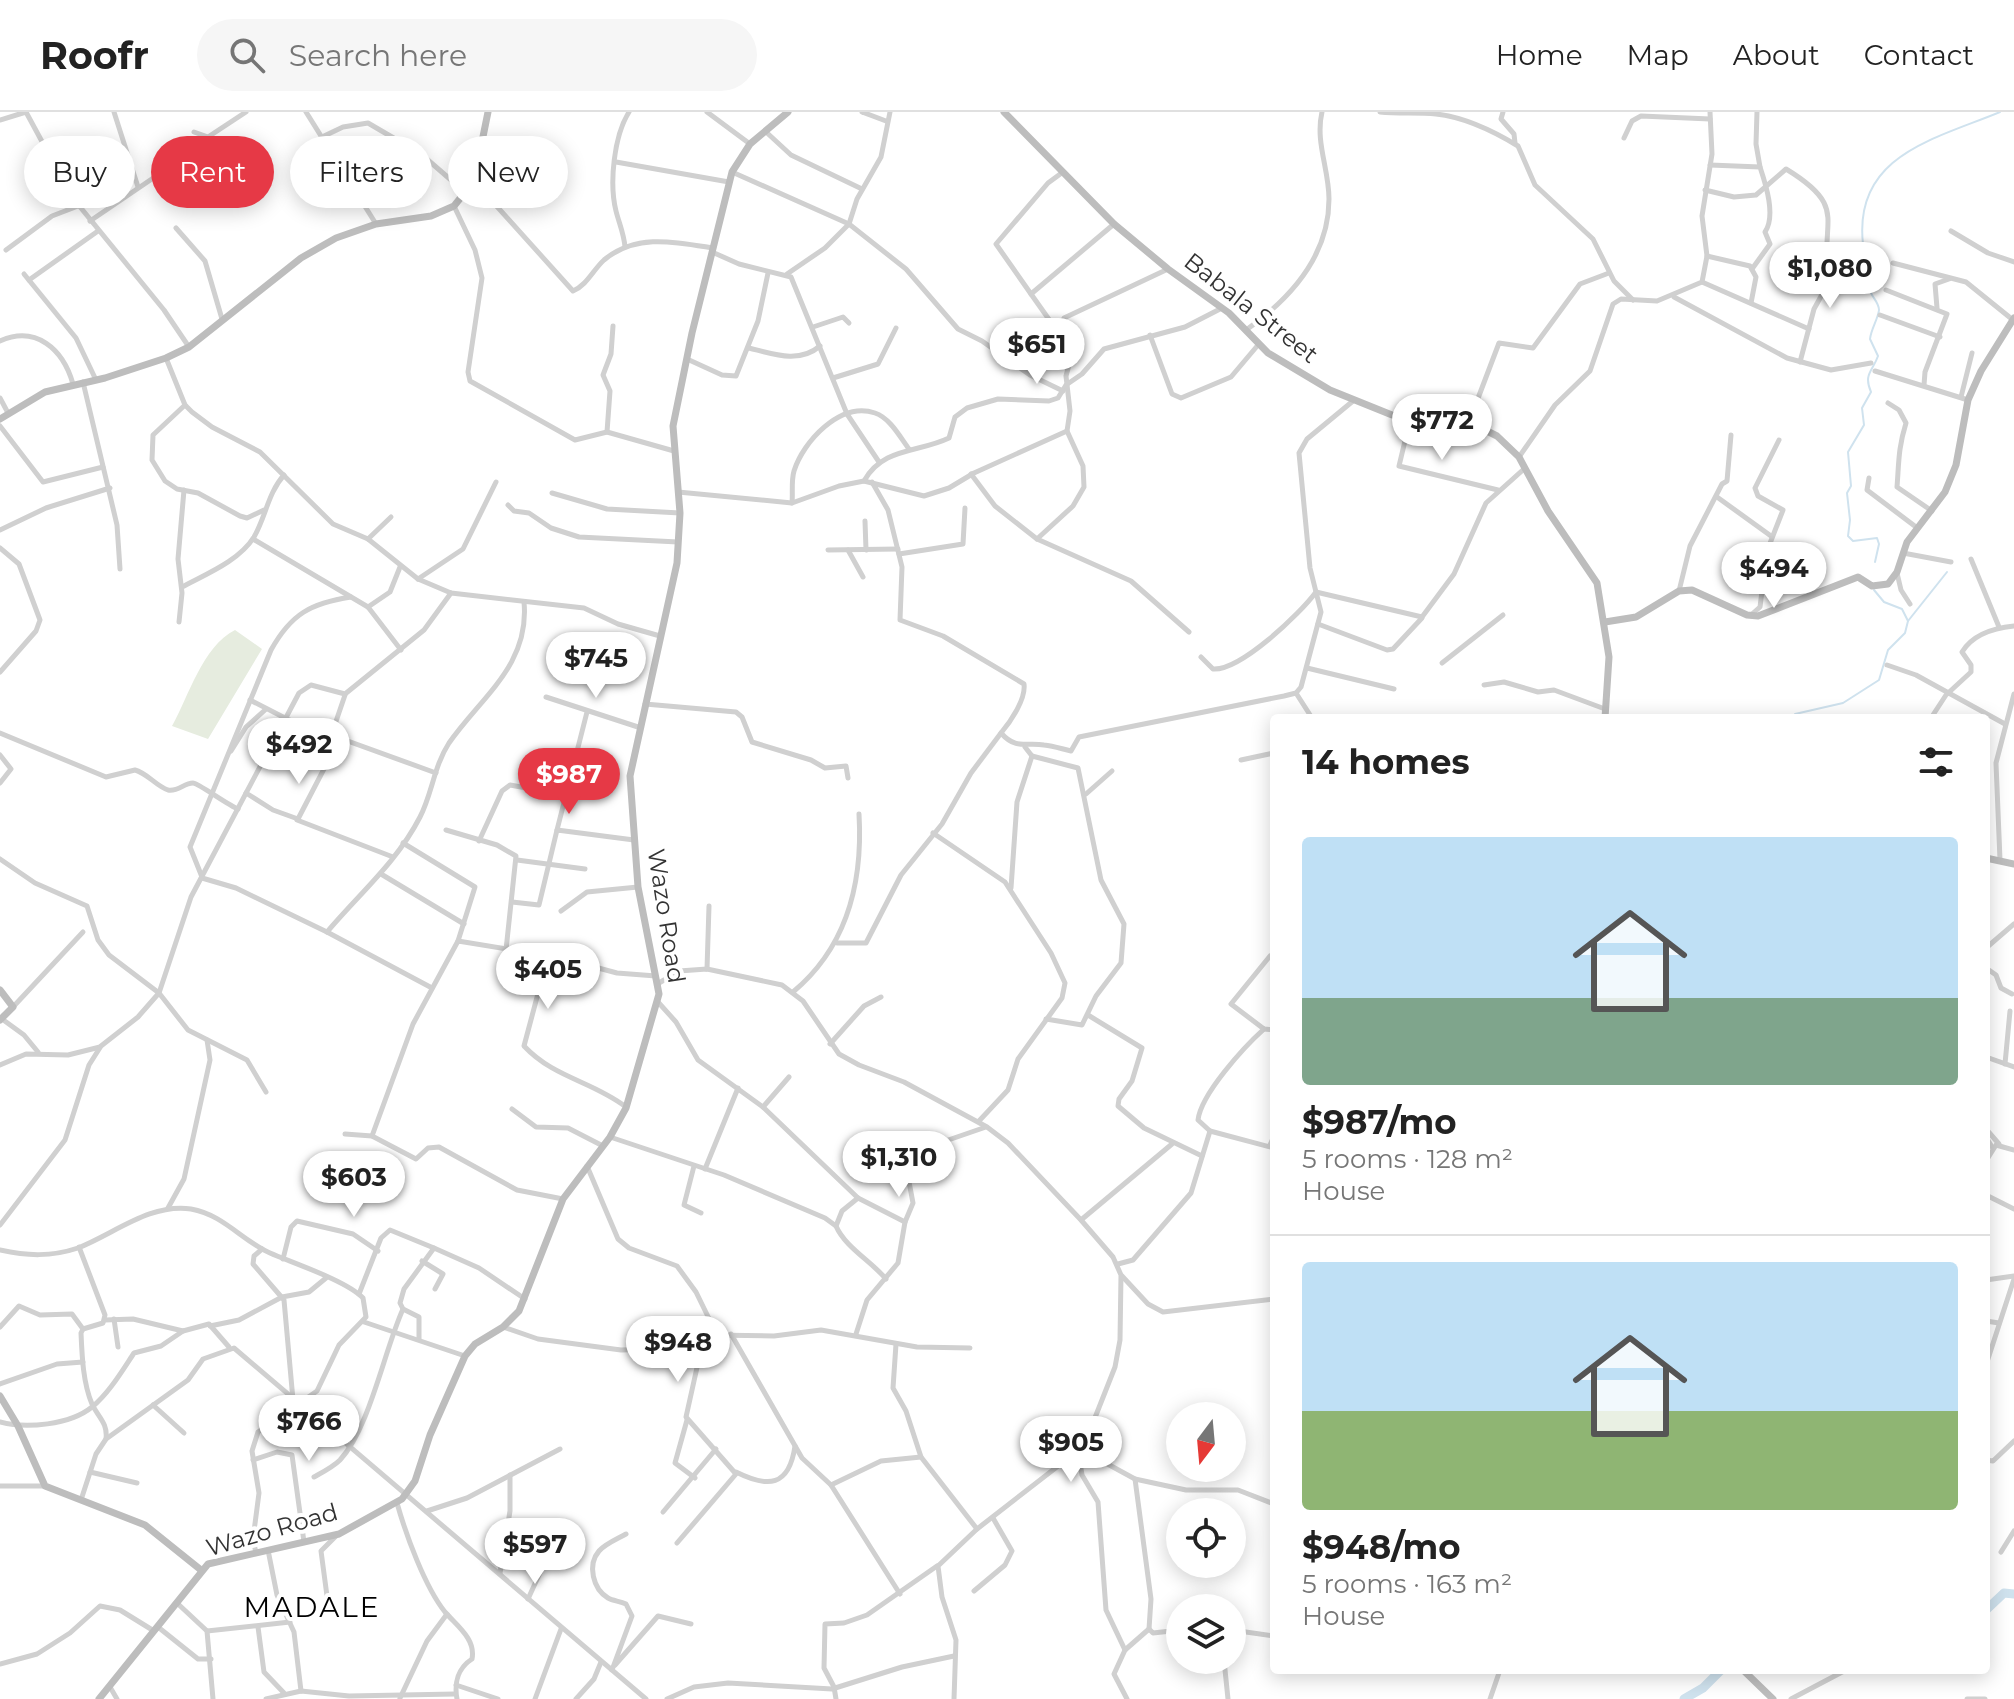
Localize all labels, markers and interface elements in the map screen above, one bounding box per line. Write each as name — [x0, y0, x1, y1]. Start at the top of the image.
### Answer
search box — [197, 19, 757, 91]
text: Roofr — [40, 32, 149, 79]
icon: search — [225, 33, 269, 77]
text: Search here — [289, 37, 467, 74]
text: Home — [1496, 38, 1583, 72]
text: Map — [1627, 38, 1689, 72]
text: About — [1733, 38, 1820, 72]
text: Contact — [1864, 38, 1974, 72]
chip: Buy — [24, 136, 135, 208]
chip: Rent — [151, 136, 274, 208]
chip: Filters — [290, 136, 432, 208]
chip: New — [448, 136, 568, 208]
pin: $1,080 — [1765, 242, 1895, 310]
street label: Babala Street — [1179, 246, 1324, 369]
text: $1,080 — [1787, 252, 1873, 284]
pin: $651 — [990, 318, 1084, 386]
text: $651 — [1008, 328, 1066, 360]
pin: $772 — [1395, 394, 1489, 462]
text: $772 — [1410, 404, 1474, 436]
pin: $494 — [1727, 542, 1821, 610]
text: $494 — [1739, 552, 1809, 584]
pin: $745 — [549, 632, 643, 700]
text: $745 — [564, 642, 628, 674]
pin: $492 — [252, 718, 346, 786]
text: $492 — [266, 728, 332, 760]
icon: filters — [1914, 740, 1958, 784]
text: 14 homes — [1302, 741, 1470, 783]
pin: $987 — [522, 748, 616, 816]
text: $987 — [536, 758, 602, 790]
street label: Wazo Road — [642, 847, 691, 985]
icon: home — [1558, 889, 1702, 1033]
pin: $405 — [501, 943, 595, 1011]
text: $405 — [514, 953, 582, 985]
text: $987/mo — [1302, 1101, 1456, 1143]
pin: $1,310 — [834, 1131, 964, 1199]
text: $1,310 — [861, 1141, 937, 1173]
text: 5 rooms · 128 m² — [1302, 1143, 1513, 1175]
pin: $603 — [307, 1151, 401, 1219]
text: $603 — [321, 1161, 387, 1193]
text: House — [1302, 1175, 1385, 1207]
icon: home — [1558, 1314, 1702, 1458]
pin: $948 — [631, 1316, 725, 1384]
text: $948 — [644, 1326, 712, 1358]
pin: $766 — [262, 1395, 356, 1463]
north arrow — [1166, 1402, 1246, 1482]
map controls — [1166, 1402, 1246, 1674]
text: $766 — [276, 1405, 342, 1437]
pin: $905 — [1024, 1416, 1118, 1484]
text: $905 — [1038, 1426, 1104, 1458]
street label: Wazo Road — [203, 1497, 341, 1562]
button: locate — [1166, 1498, 1246, 1578]
pin: $597 — [488, 1518, 582, 1586]
text: $948/mo — [1302, 1526, 1460, 1568]
text: $597 — [503, 1528, 567, 1560]
text: 5 rooms · 163 m² — [1302, 1568, 1512, 1600]
district label: MADALE — [244, 1590, 380, 1624]
button: layers — [1166, 1594, 1246, 1674]
text: House — [1302, 1600, 1385, 1632]

